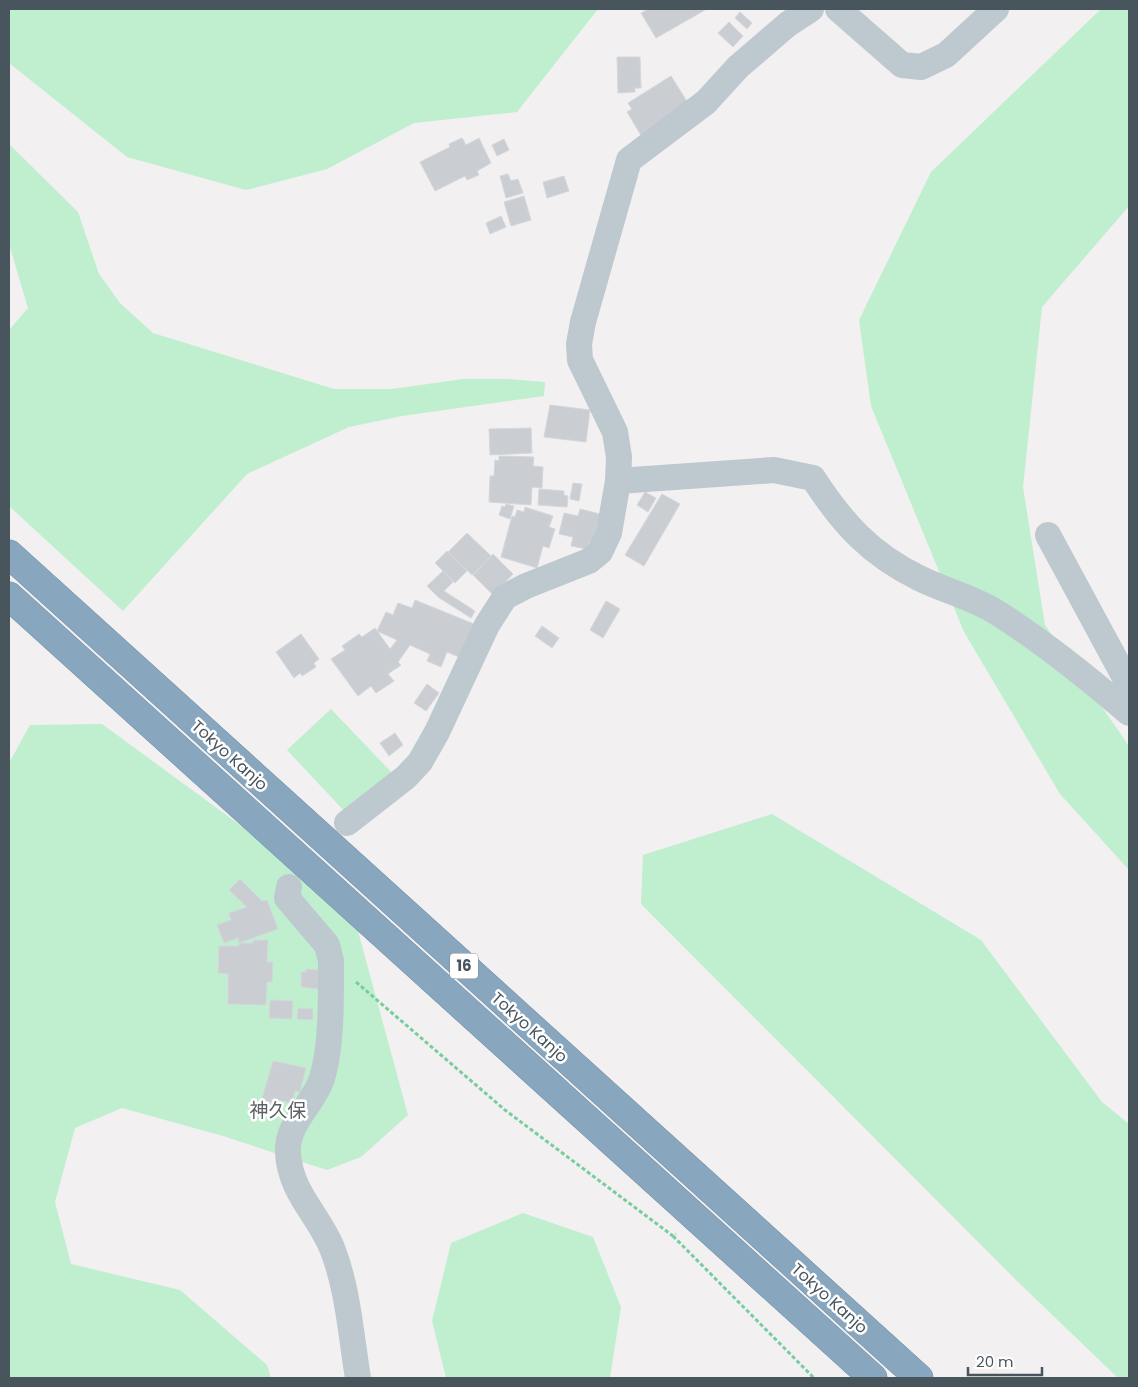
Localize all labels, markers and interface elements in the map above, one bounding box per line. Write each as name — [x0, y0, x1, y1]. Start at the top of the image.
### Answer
street label: Tokyo Kanjo — [186, 715, 273, 796]
road number: 16 — [450, 954, 478, 978]
street label: Tokyo Kanjo — [486, 987, 573, 1068]
district label: 神久保 — [249, 1097, 307, 1124]
street label: Tokyo Kanjo — [786, 1258, 873, 1339]
scale bar — [968, 1344, 1042, 1376]
text: 20 m — [976, 1351, 1014, 1372]

